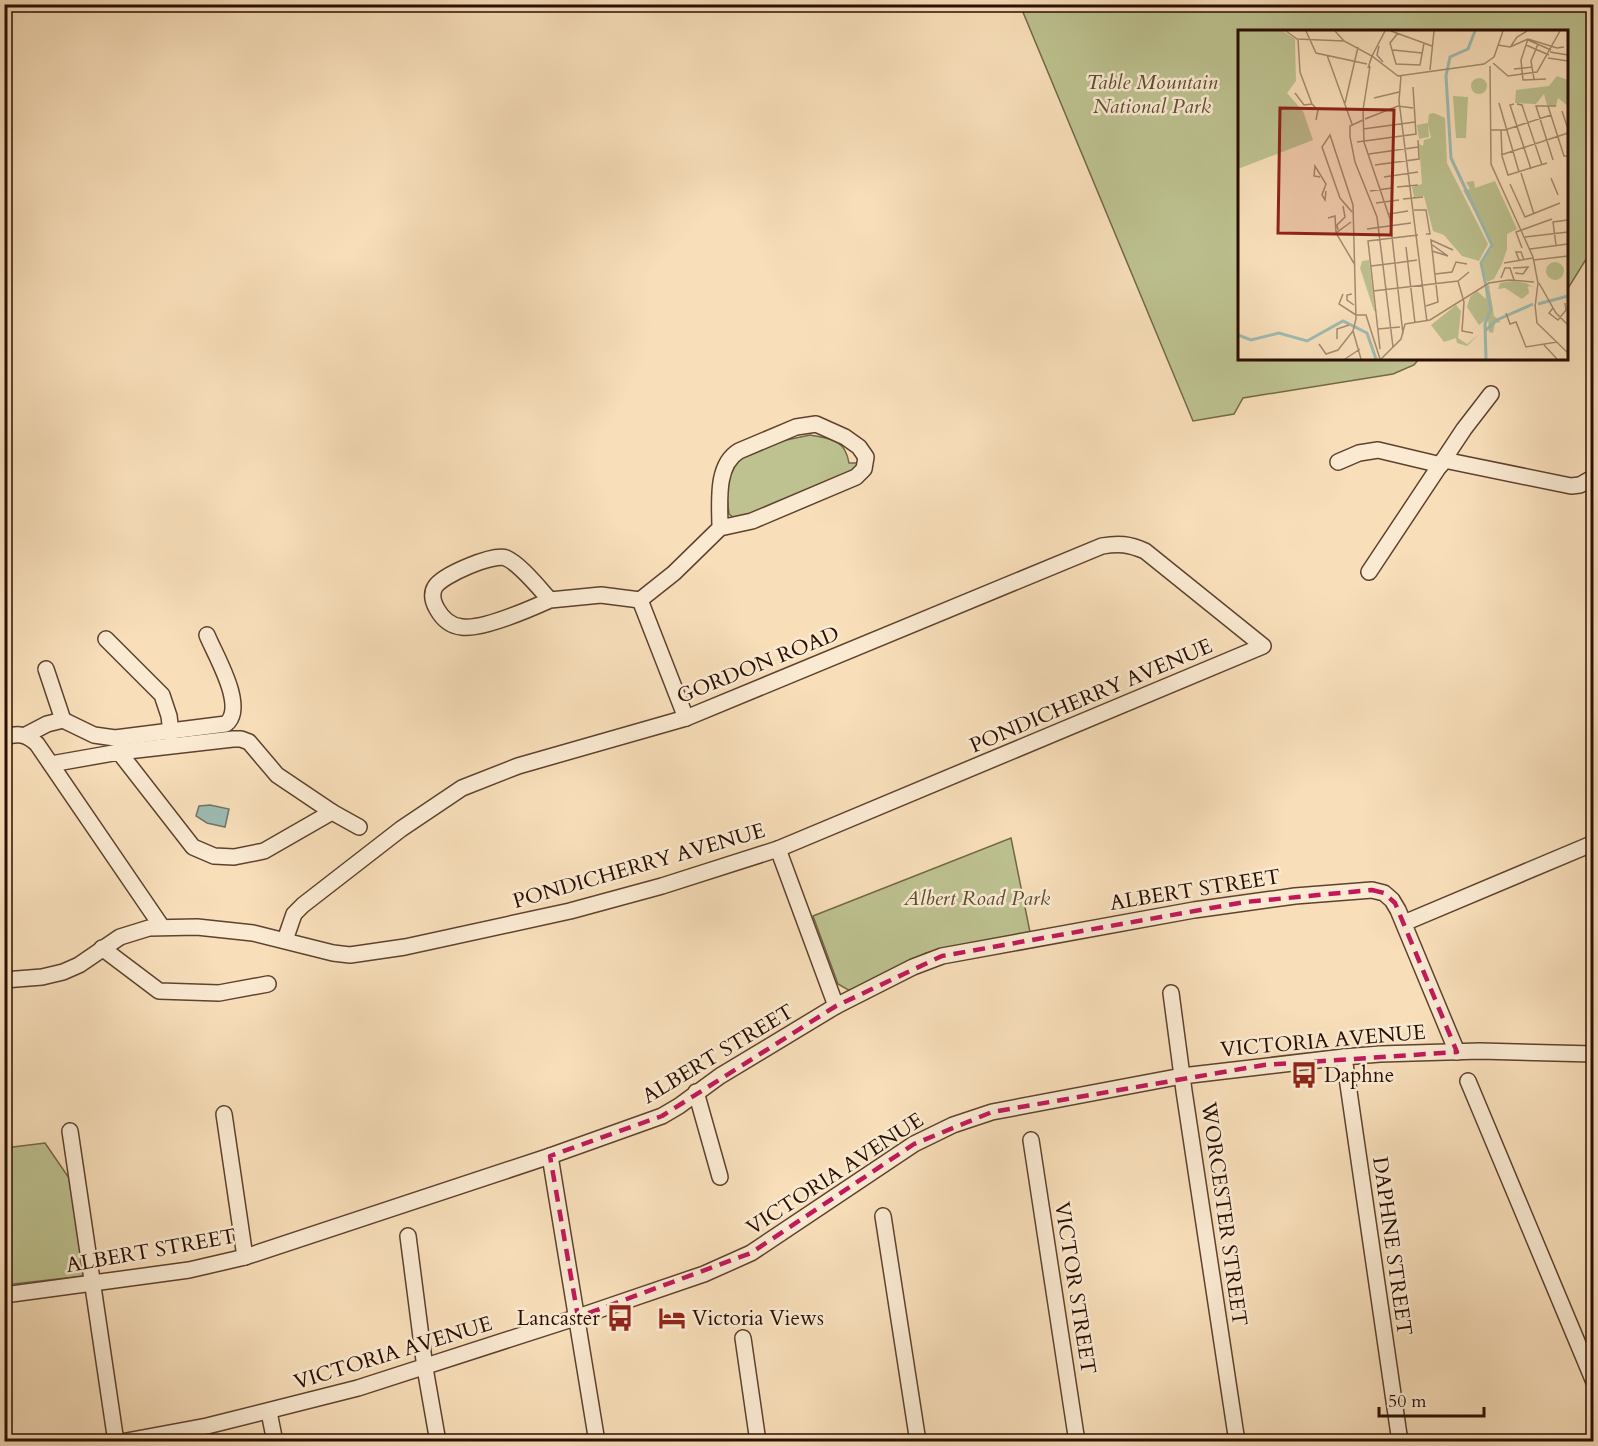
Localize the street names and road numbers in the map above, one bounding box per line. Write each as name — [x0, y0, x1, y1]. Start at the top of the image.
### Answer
street label: GORDON ROAD — [672, 619, 844, 711]
street label: PONDICHERRY AVENUE — [965, 632, 1217, 760]
street label: PONDICHERRY AVENUE — [510, 816, 768, 916]
street label: ALBERT STREET — [1108, 862, 1282, 918]
street label: ALBERT STREET — [637, 997, 799, 1111]
street label: VICTORIA AVENUE — [1219, 1018, 1427, 1064]
street label: WORCESTER STREET — [1194, 1099, 1254, 1328]
street label: VICTORIA AVENUE — [741, 1106, 929, 1242]
street label: DAPHNE STREET — [1365, 1155, 1419, 1337]
street label: VICTOR STREET — [1047, 1200, 1103, 1376]
street label: ALBERT STREET — [64, 1222, 238, 1280]
street label: VICTORIA AVENUE — [290, 1309, 496, 1397]

